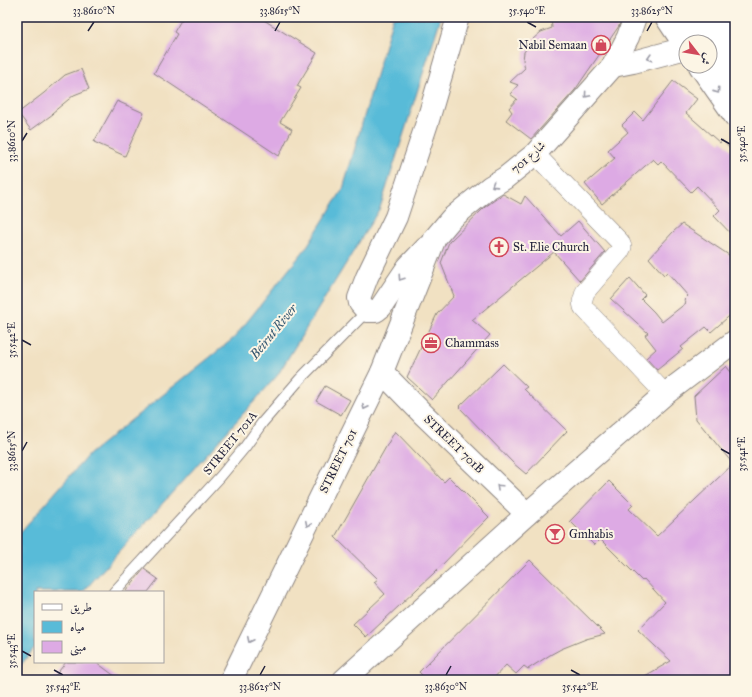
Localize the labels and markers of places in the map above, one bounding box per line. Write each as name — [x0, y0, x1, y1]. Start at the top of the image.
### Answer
shop icon: Nabil Semaan — [590, 34, 612, 56]
place label: Nabil Semaan — [518, 38, 587, 52]
church icon: St. Elie Church — [488, 236, 510, 258]
place label: St. Elie Church — [513, 240, 590, 254]
office icon: Chammass — [420, 332, 442, 354]
place label: Chammass — [445, 336, 499, 350]
bar icon: Gmhabis — [544, 523, 566, 545]
place label: Gmhabis — [569, 527, 613, 541]

